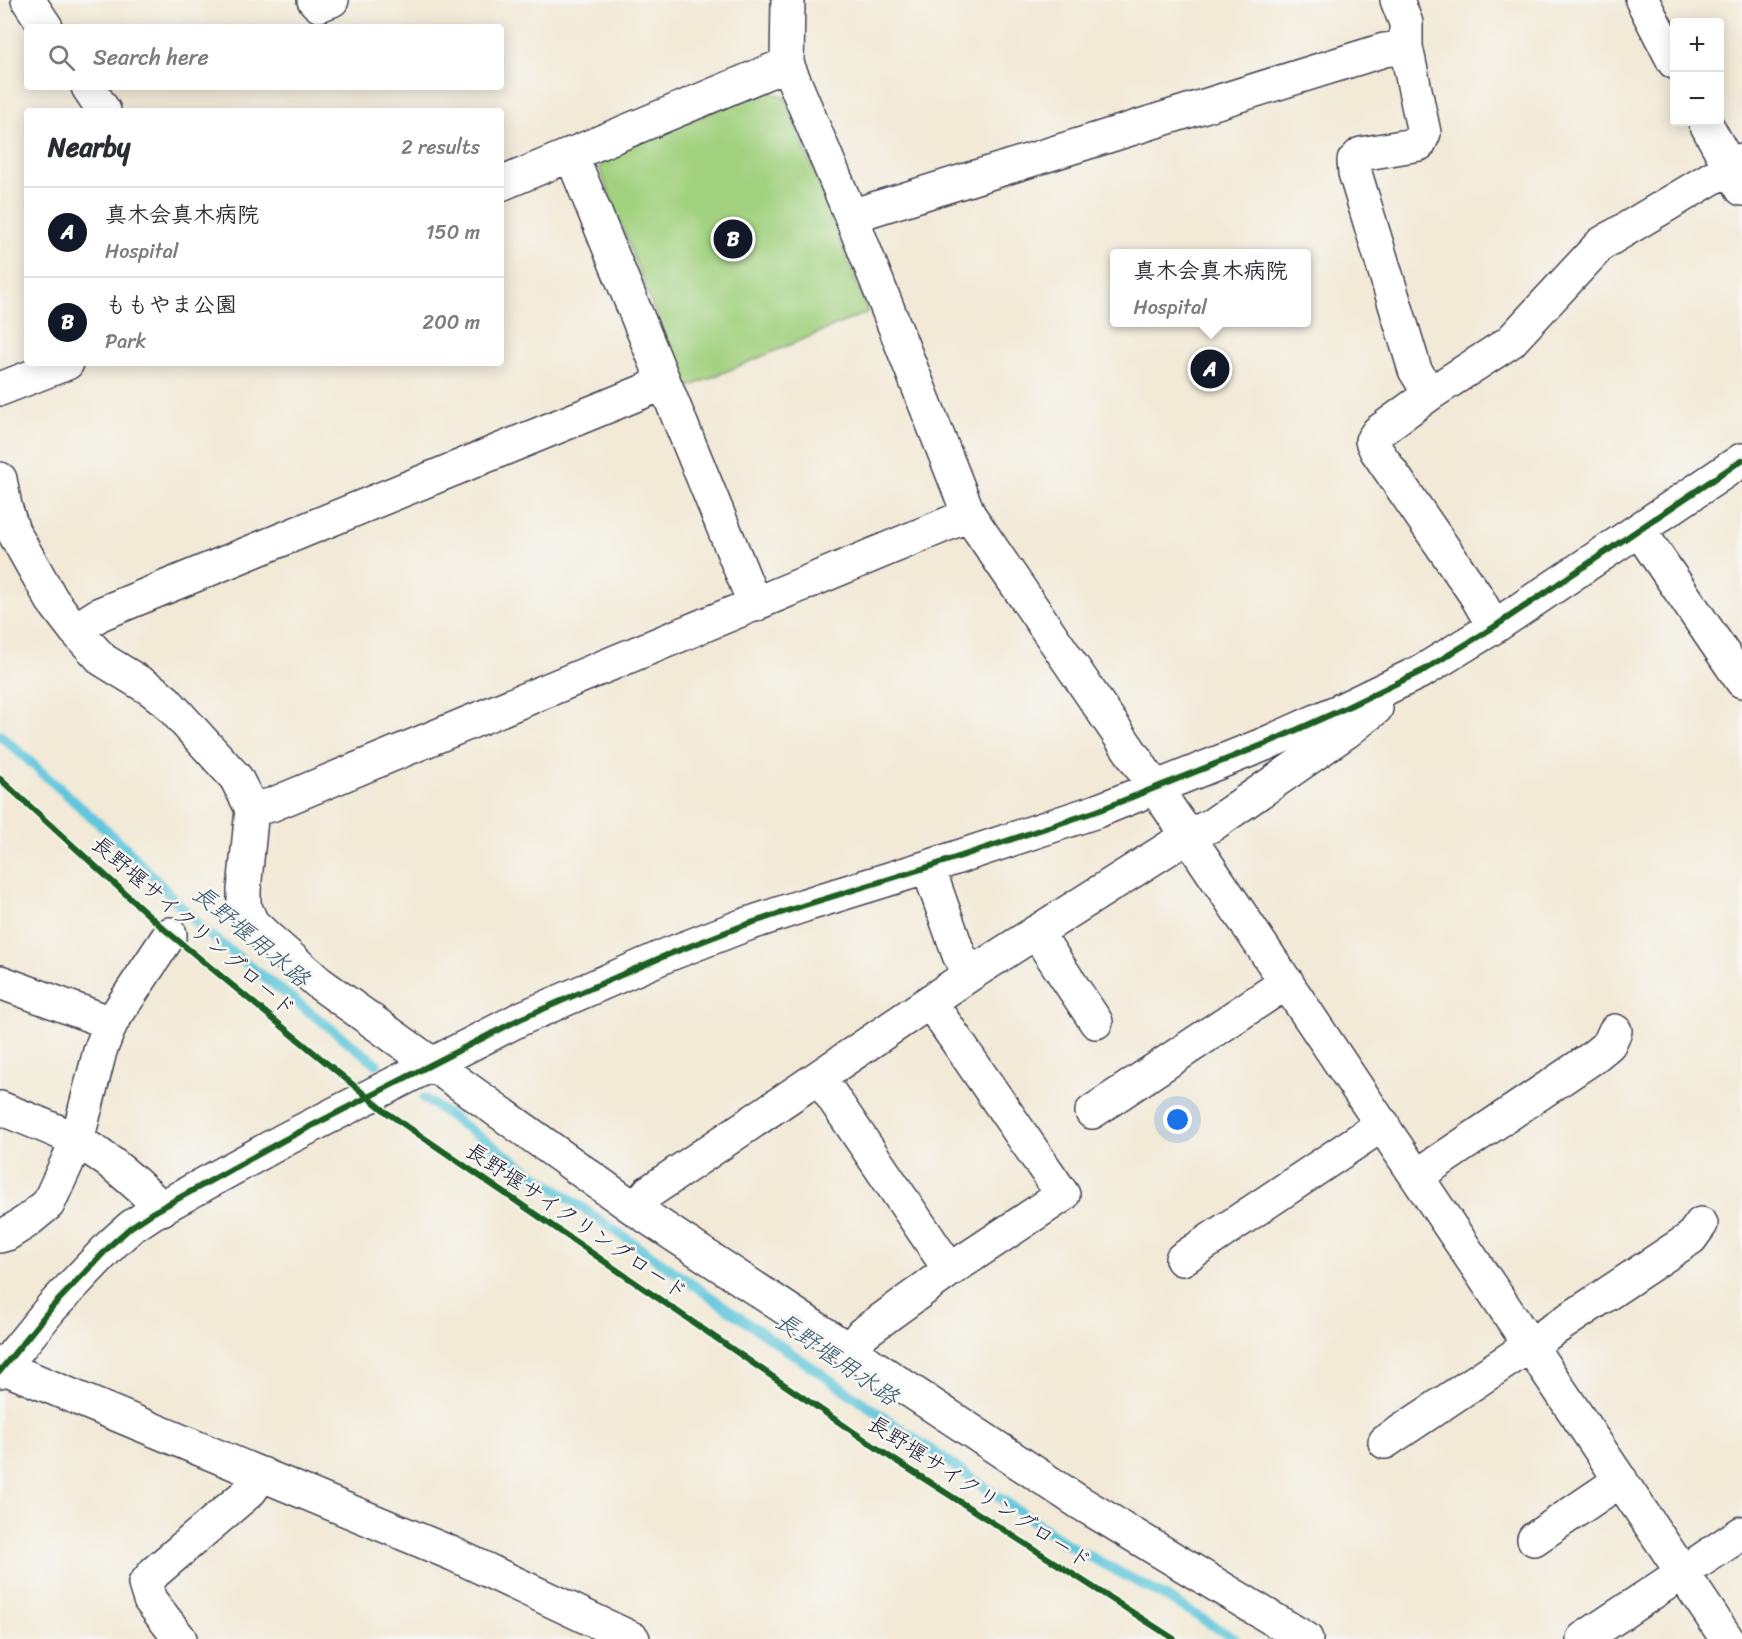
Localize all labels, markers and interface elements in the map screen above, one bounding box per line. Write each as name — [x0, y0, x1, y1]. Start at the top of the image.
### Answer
map controls — [1670, 18, 1724, 126]
button: + — [1670, 18, 1724, 72]
search box — [24, 24, 504, 90]
text: Search here — [93, 38, 209, 77]
icon: search — [45, 41, 78, 74]
button: − — [1670, 72, 1724, 126]
text: Nearby — [48, 124, 130, 170]
text: 2 results — [401, 130, 480, 165]
text: 真木会真木病院 — [105, 195, 259, 234]
text: A — [61, 215, 74, 250]
text: 150 m — [426, 215, 480, 250]
pin: B — [714, 216, 752, 262]
text: Hospital — [105, 234, 178, 269]
popup — [1110, 249, 1311, 327]
text: 真木会真木病院 — [1133, 251, 1288, 290]
text: ももやま公園 — [105, 285, 237, 324]
text: Hospital — [1133, 290, 1207, 325]
text: B — [61, 305, 74, 340]
text: 200 m — [423, 305, 480, 340]
text: Park — [105, 324, 146, 359]
pin: A — [1190, 346, 1230, 392]
street label: 長野堰サイクリングロード — [82, 825, 306, 1027]
water label: 長野堰用水路 — [182, 874, 321, 1000]
your location — [1163, 1105, 1192, 1134]
street label: 長野堰サイクリングロード — [458, 1132, 696, 1310]
water label: 長野堰用水路 — [766, 1301, 910, 1419]
street label: 長野堰サイクリングロード — [860, 1404, 1100, 1580]

